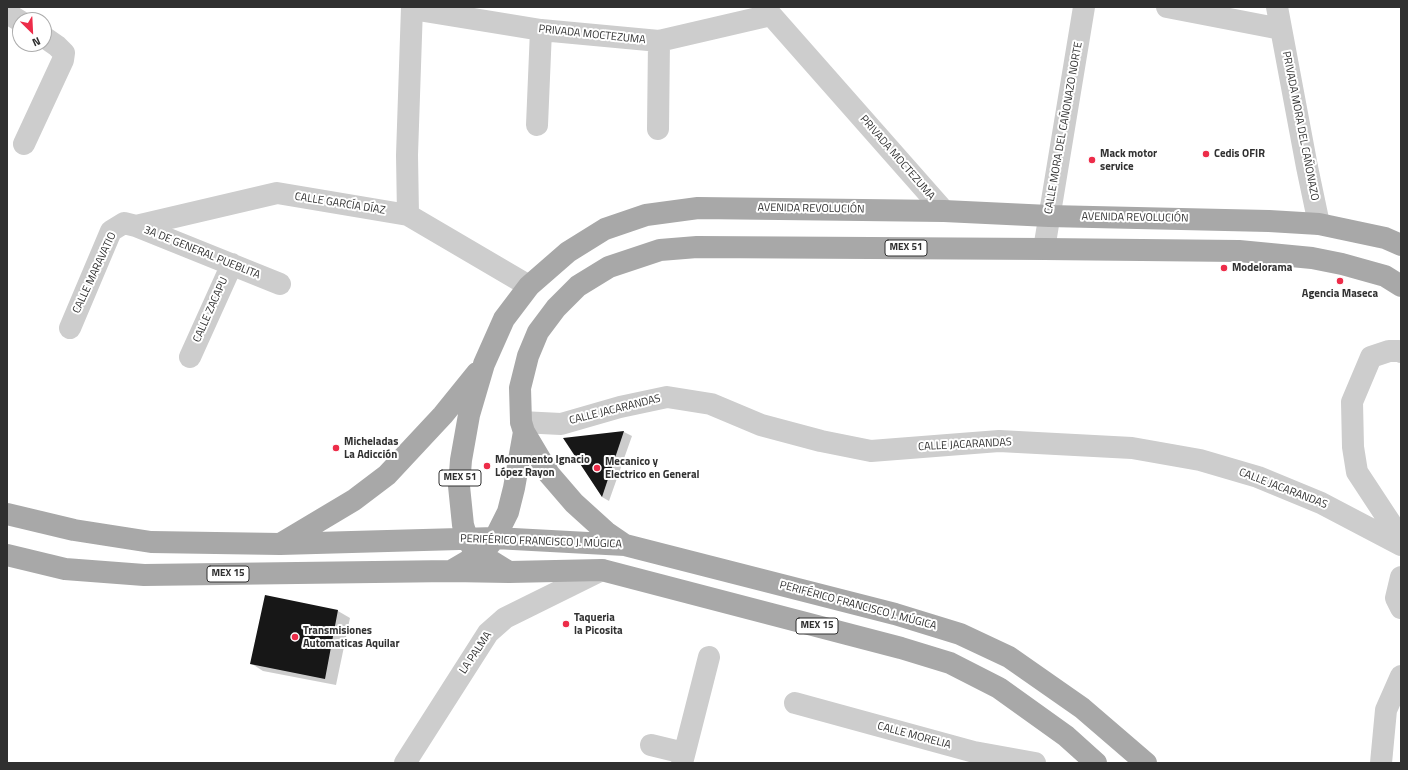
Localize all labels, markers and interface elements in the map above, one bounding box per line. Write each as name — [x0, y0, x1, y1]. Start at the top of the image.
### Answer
north arrow — [12, 12, 52, 52]
street label: PRIVADA MOCTEZUMA — [538, 23, 646, 47]
text: N — [30, 33, 43, 51]
street label: CALLE MORA DEL CAÑONAZO NORTE — [1042, 41, 1086, 215]
street label: PRIVADA MORA DEL CAÑONAZO — [1279, 50, 1321, 202]
street label: PRIVADA MOCTEZUMA — [857, 113, 937, 203]
place label: Mack motor service — [1100, 147, 1157, 173]
place label: Cedis OFIR — [1214, 147, 1265, 161]
marker: Cedis OFIR — [1201, 149, 1211, 159]
marker: Mack motor service — [1087, 155, 1097, 165]
street label: CALLE GARCÍA DÍAZ — [294, 190, 386, 218]
street label: AVENIDA REVOLUCIÓN — [758, 201, 864, 217]
street label: AVENIDA REVOLUCIÓN — [1082, 210, 1188, 226]
street label: 3A DE GENERAL PUEBLITA — [142, 224, 262, 282]
street label: CALLE MARAVATIO — [70, 230, 120, 316]
road number: MEX 51 — [885, 240, 927, 256]
place label: Modelorama — [1232, 261, 1292, 275]
marker: Modelorama — [1219, 263, 1229, 273]
street label: CALLE ZACAPU — [191, 275, 231, 345]
marker: Agencia Maseca — [1335, 276, 1345, 286]
place label: Agencia Maseca — [1302, 287, 1378, 301]
street label: CALLE JACARANDAS — [568, 392, 662, 428]
place label: Micheladas La Adicción — [344, 435, 398, 461]
street label: CALLE JACARANDAS — [918, 436, 1012, 454]
marker: Micheladas La Adicción — [331, 443, 341, 453]
place label: Monumento Ignacio López Rayon — [495, 453, 590, 479]
place label: Mecanico y Electrico en General — [605, 455, 699, 481]
marker: Monumento Ignacio López Rayon — [482, 461, 492, 471]
marker: Mecanico y Electrico en General — [592, 463, 602, 473]
street label: CALLE JACARANDAS — [1237, 466, 1329, 512]
road number: MEX 51 — [439, 470, 481, 486]
street label: PERIFÉRICO FRANCISCO J. MÚGICA — [460, 533, 622, 551]
road number: MEX 15 — [207, 566, 249, 582]
street label: PERIFÉRICO FRANCISCO J. MÚGICA — [778, 579, 938, 633]
place label: Taqueria la Picosita — [574, 611, 623, 637]
road number: MEX 15 — [796, 618, 838, 634]
marker: Taqueria la Picosita — [561, 619, 571, 629]
place label: Transmisiones Automaticas Aquilar — [303, 624, 400, 650]
street label: LA PALMA — [457, 629, 495, 677]
marker: Transmisiones Automaticas Aquilar — [290, 632, 300, 642]
street label: CALLE MORELIA — [876, 720, 952, 752]

